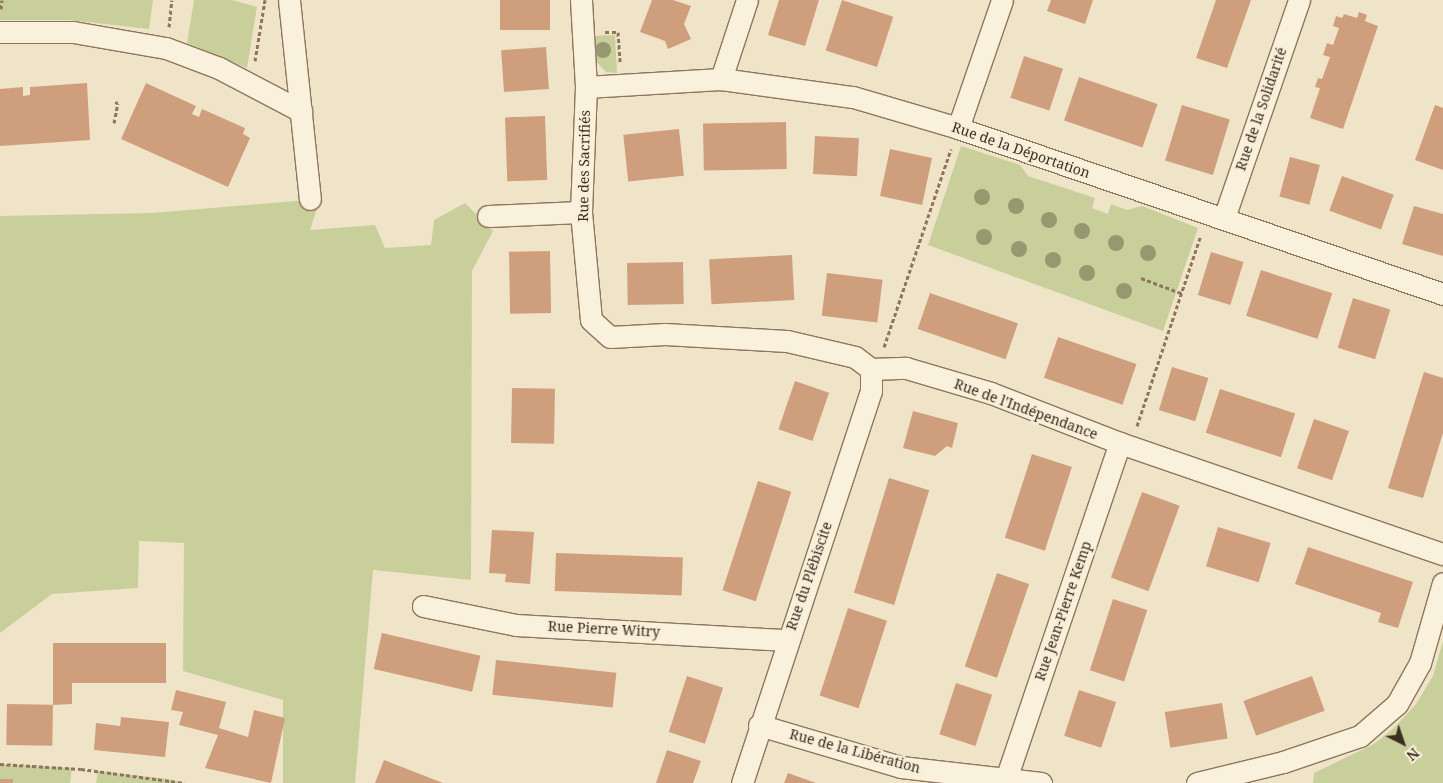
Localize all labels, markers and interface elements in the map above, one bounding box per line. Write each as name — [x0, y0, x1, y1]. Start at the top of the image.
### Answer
street label: Rue de la Solidarité — [1232, 45, 1290, 173]
street label: Rue des Sacrifiés — [575, 110, 593, 222]
street label: Rue de la Déportation — [950, 118, 1092, 182]
street label: Rue de l'Indépendance — [952, 375, 1100, 443]
street label: Rue du Plébiscite — [783, 519, 835, 633]
street label: Rue Jean-Pierre Kemp — [1031, 539, 1095, 683]
street label: Rue Pierre Witry — [547, 618, 661, 640]
north arrow — [1378, 718, 1428, 768]
street label: Rue de la Libération — [788, 725, 922, 777]
text: N — [1403, 744, 1424, 765]

